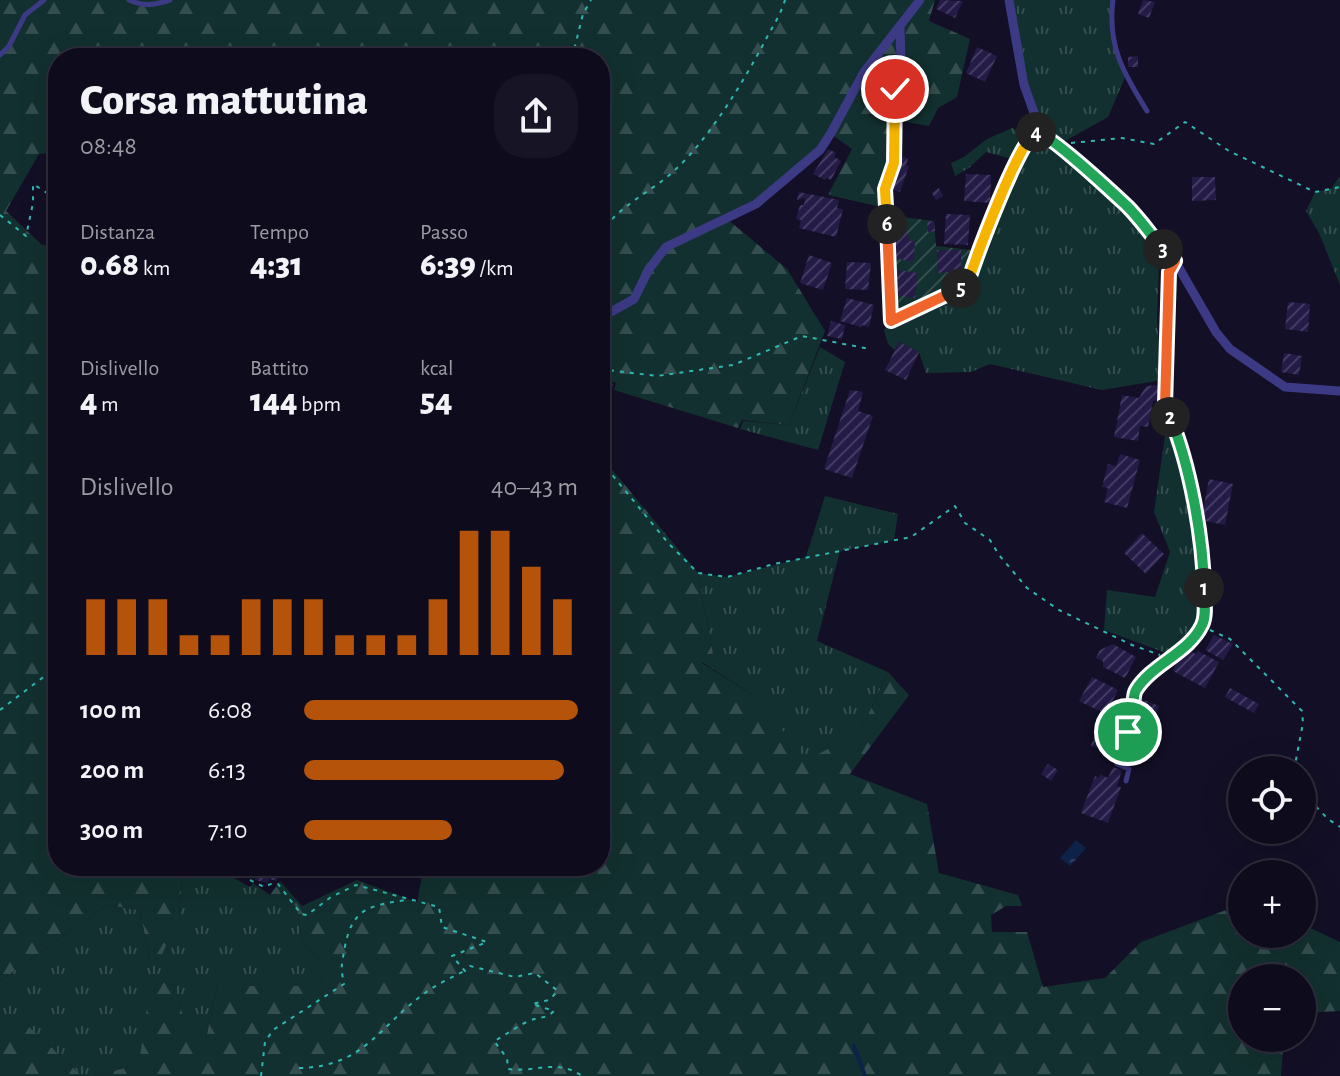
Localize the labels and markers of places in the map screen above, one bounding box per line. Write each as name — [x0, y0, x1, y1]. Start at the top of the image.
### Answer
pin — [861, 55, 929, 123]
pin: 4 — [1016, 112, 1056, 152]
pin: 6 — [867, 204, 907, 244]
pin: 3 — [1143, 229, 1183, 269]
pin: 5 — [941, 268, 981, 308]
pin: 2 — [1150, 397, 1190, 437]
pin: 1 — [1184, 568, 1224, 608]
pin — [1094, 698, 1162, 766]

